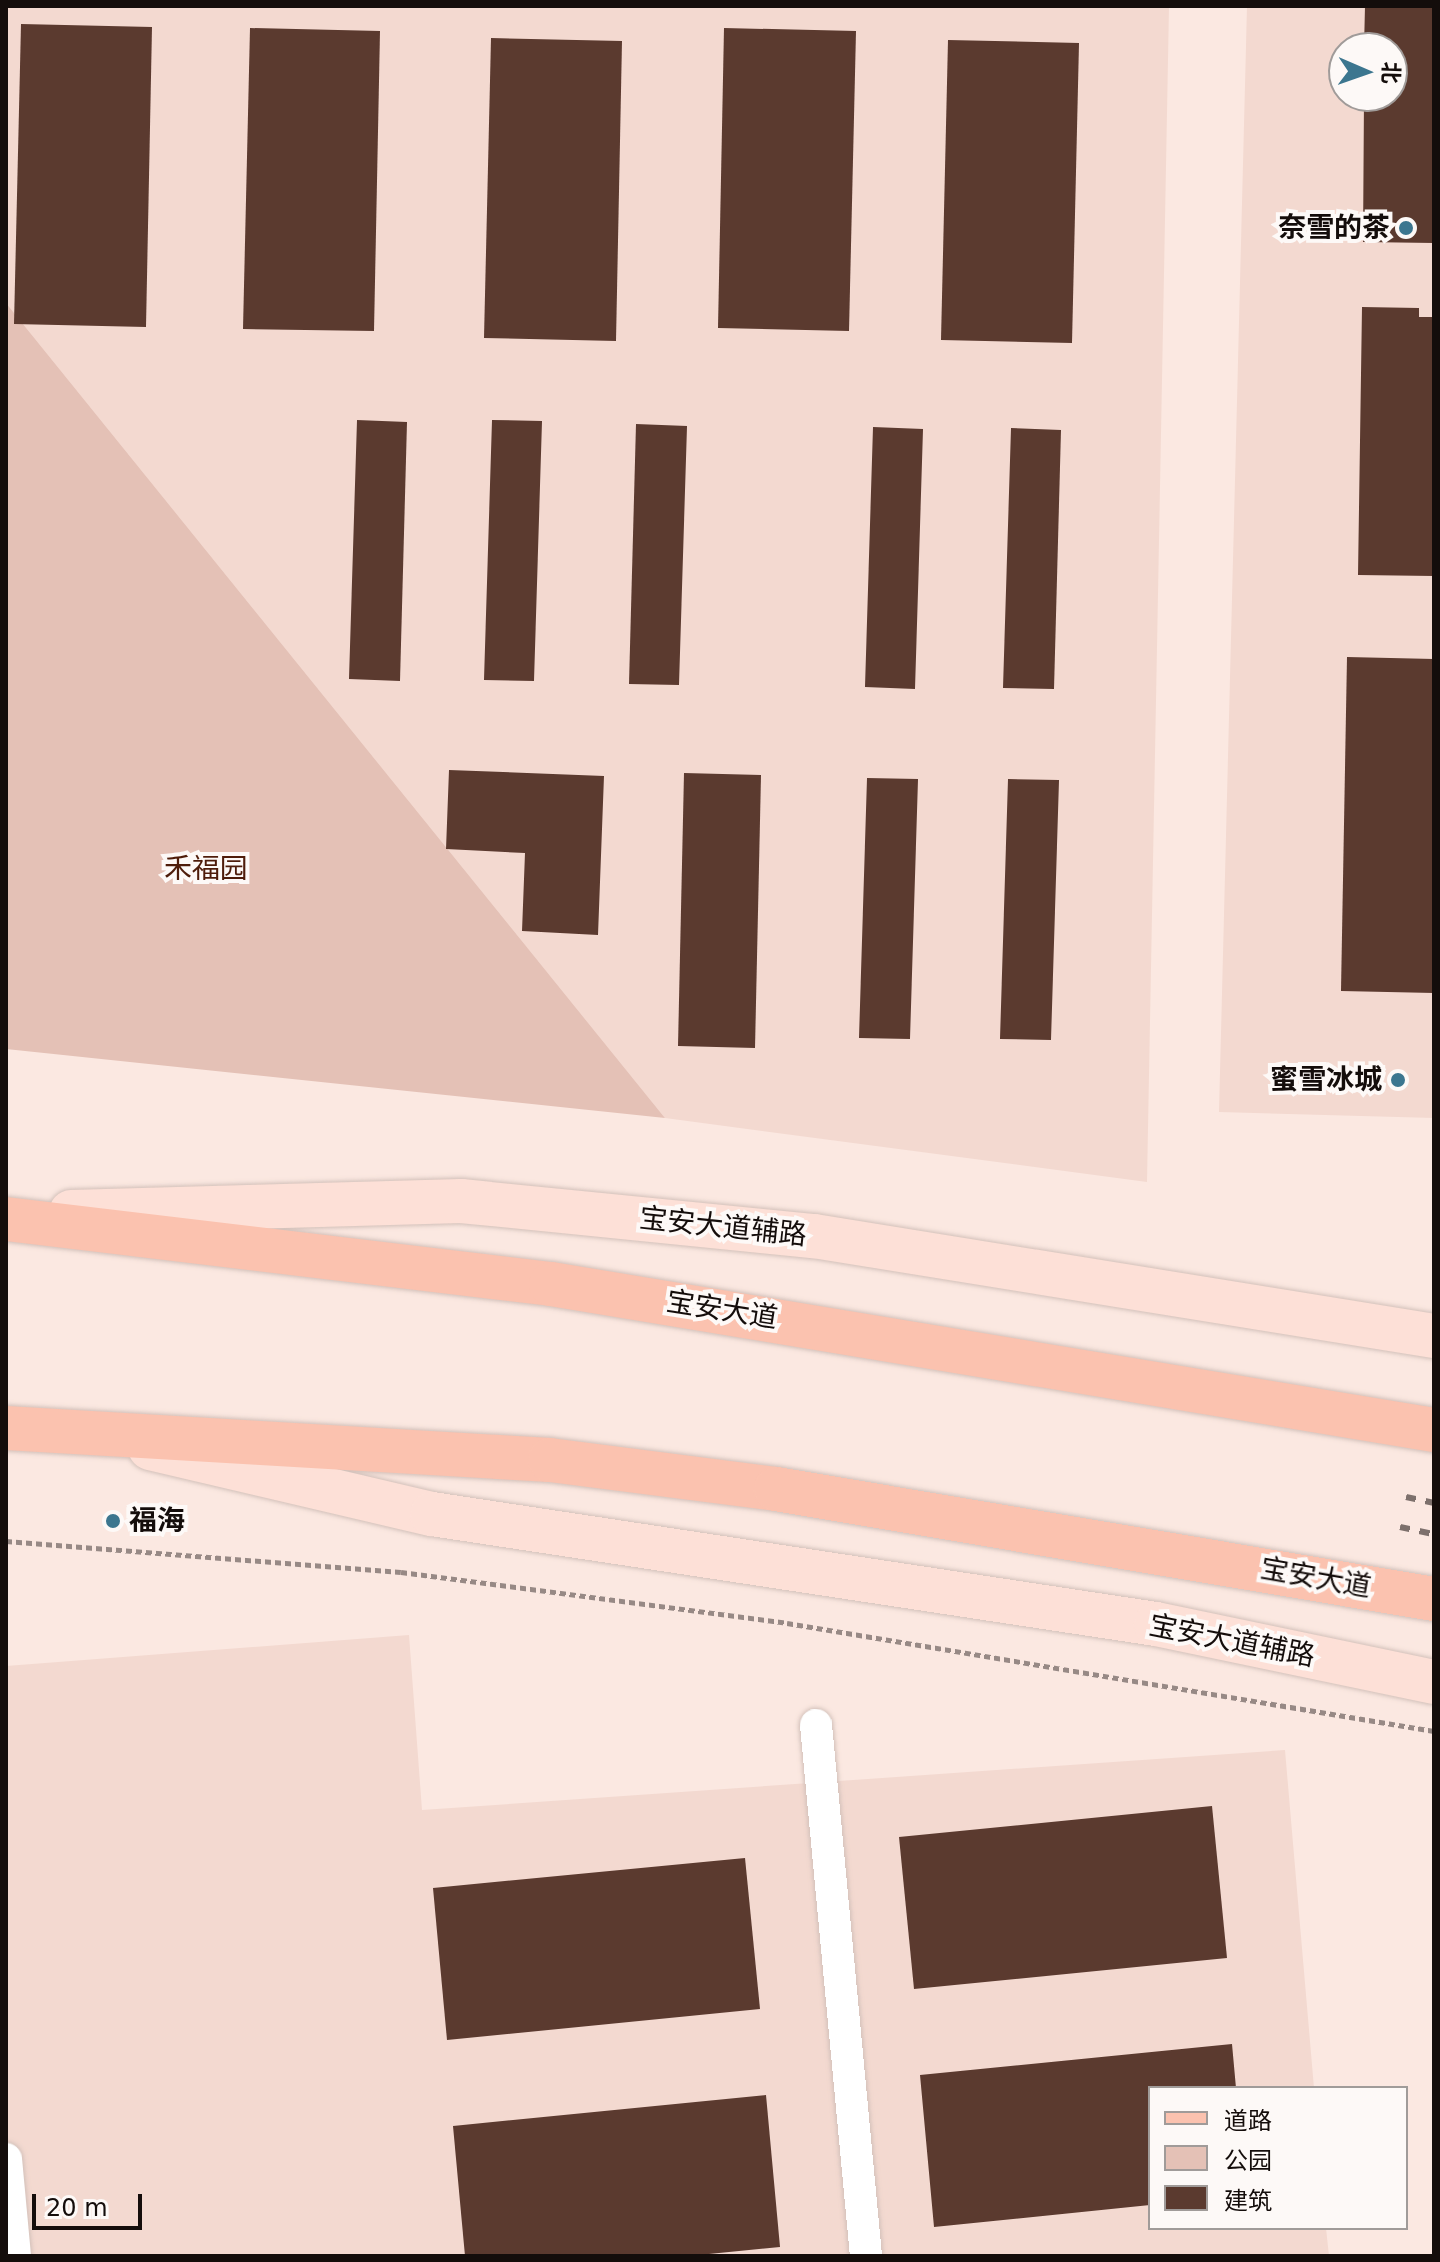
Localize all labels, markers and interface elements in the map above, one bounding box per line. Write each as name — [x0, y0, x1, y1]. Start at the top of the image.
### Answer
north arrow — [1328, 32, 1408, 112]
text: 北 — [1378, 61, 1403, 84]
place label: 奈雪的茶 — [1278, 211, 1390, 245]
marker: 奈雪的茶 — [1397, 219, 1415, 237]
park label: 禾福园 — [164, 852, 248, 886]
place label: 蜜雪冰城 — [1270, 1063, 1382, 1097]
marker: 蜜雪冰城 — [1389, 1071, 1407, 1089]
street label: 宝安大道辅路 — [638, 1202, 808, 1252]
street label: 宝安大道 — [664, 1285, 780, 1335]
place label: 福海 — [129, 1504, 185, 1538]
marker: 福海 — [104, 1512, 122, 1530]
street label: 宝安大道 — [1258, 1552, 1374, 1604]
street label: 宝安大道辅路 — [1146, 1608, 1318, 1674]
legend — [1148, 2086, 1408, 2230]
text: 道路 — [1224, 2107, 1272, 2135]
text: 公园 — [1224, 2147, 1272, 2175]
scale bar — [36, 2178, 146, 2228]
text: 建筑 — [1224, 2187, 1272, 2215]
text: 20 m — [46, 2194, 108, 2222]

